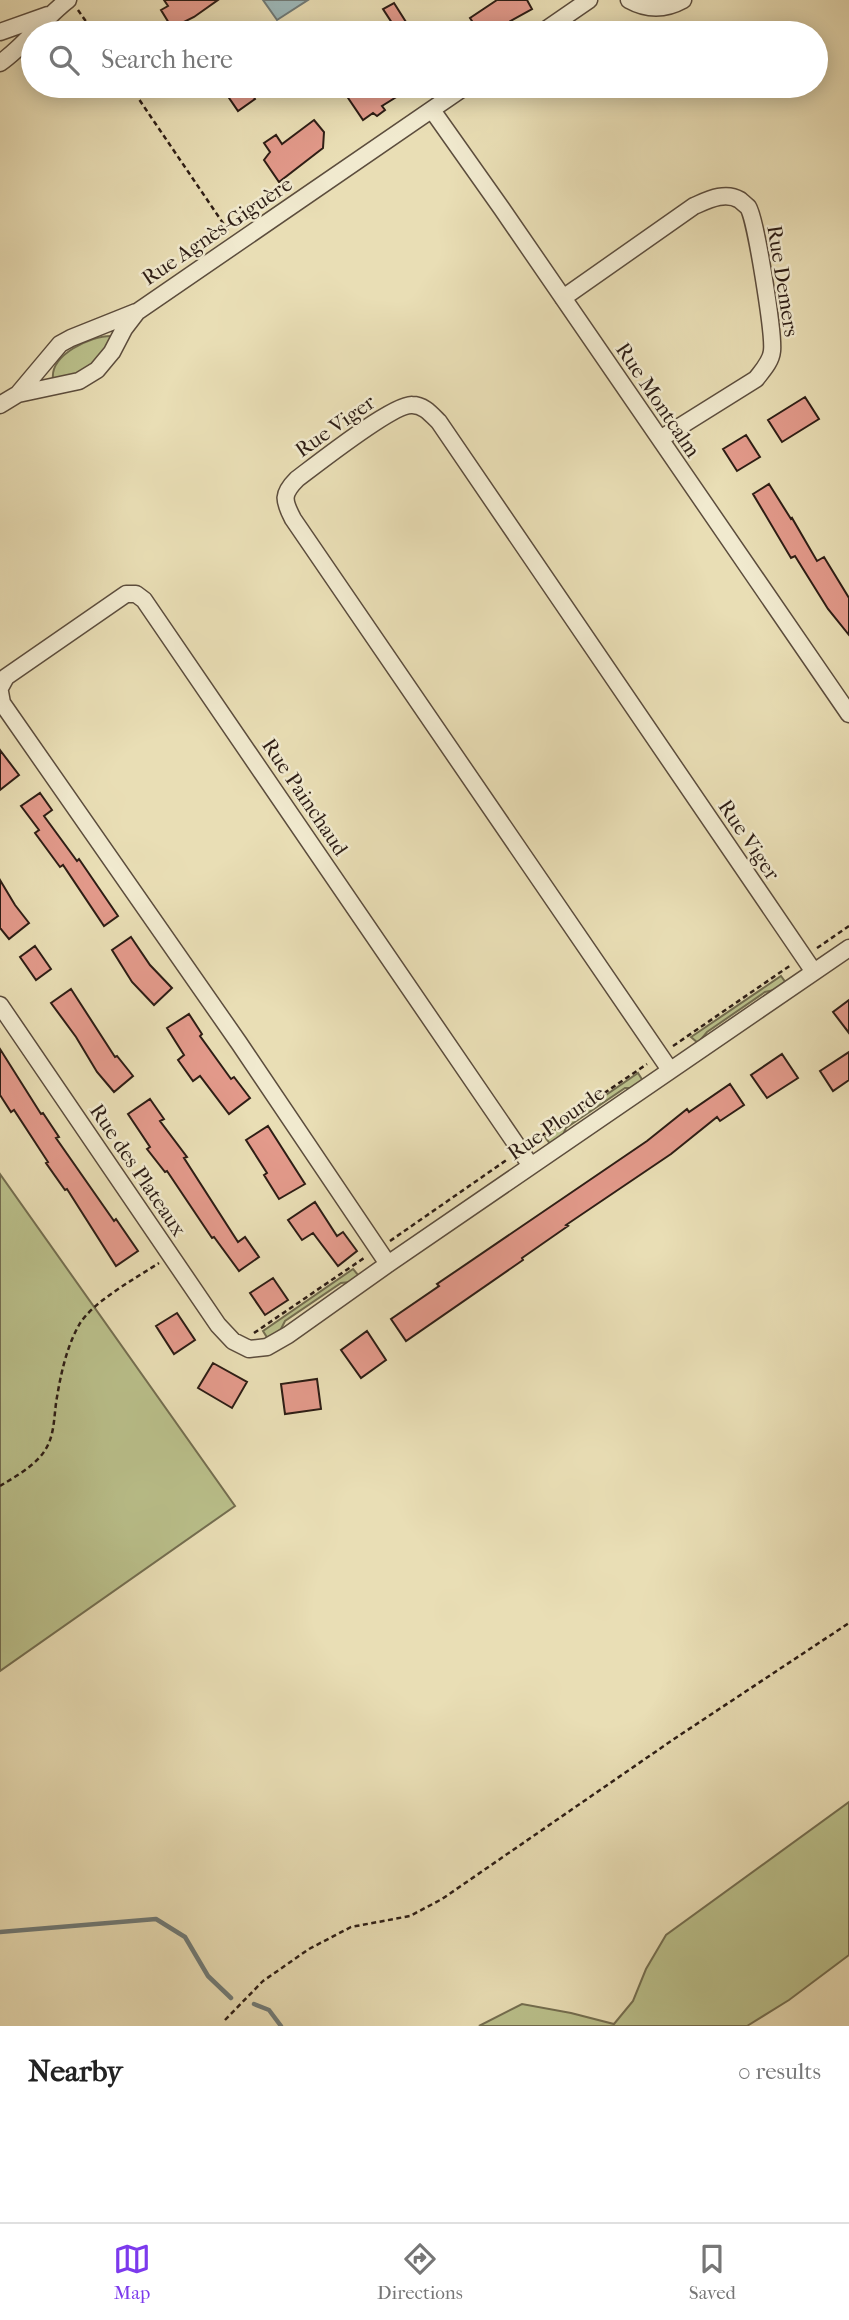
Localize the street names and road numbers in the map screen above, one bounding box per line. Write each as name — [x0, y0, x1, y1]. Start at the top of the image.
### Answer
street label: Rue Agnès-Giguère — [137, 172, 297, 290]
street label: Rue Demers — [762, 224, 804, 339]
street label: Rue Montcalm — [611, 338, 705, 462]
street label: Rue Viger — [290, 390, 380, 462]
street label: Rue Painchaud — [257, 734, 353, 861]
street label: Rue Viger — [713, 795, 785, 885]
street label: Rue Plourde — [503, 1081, 609, 1165]
street label: Rue des Plateaux — [85, 1099, 191, 1241]

